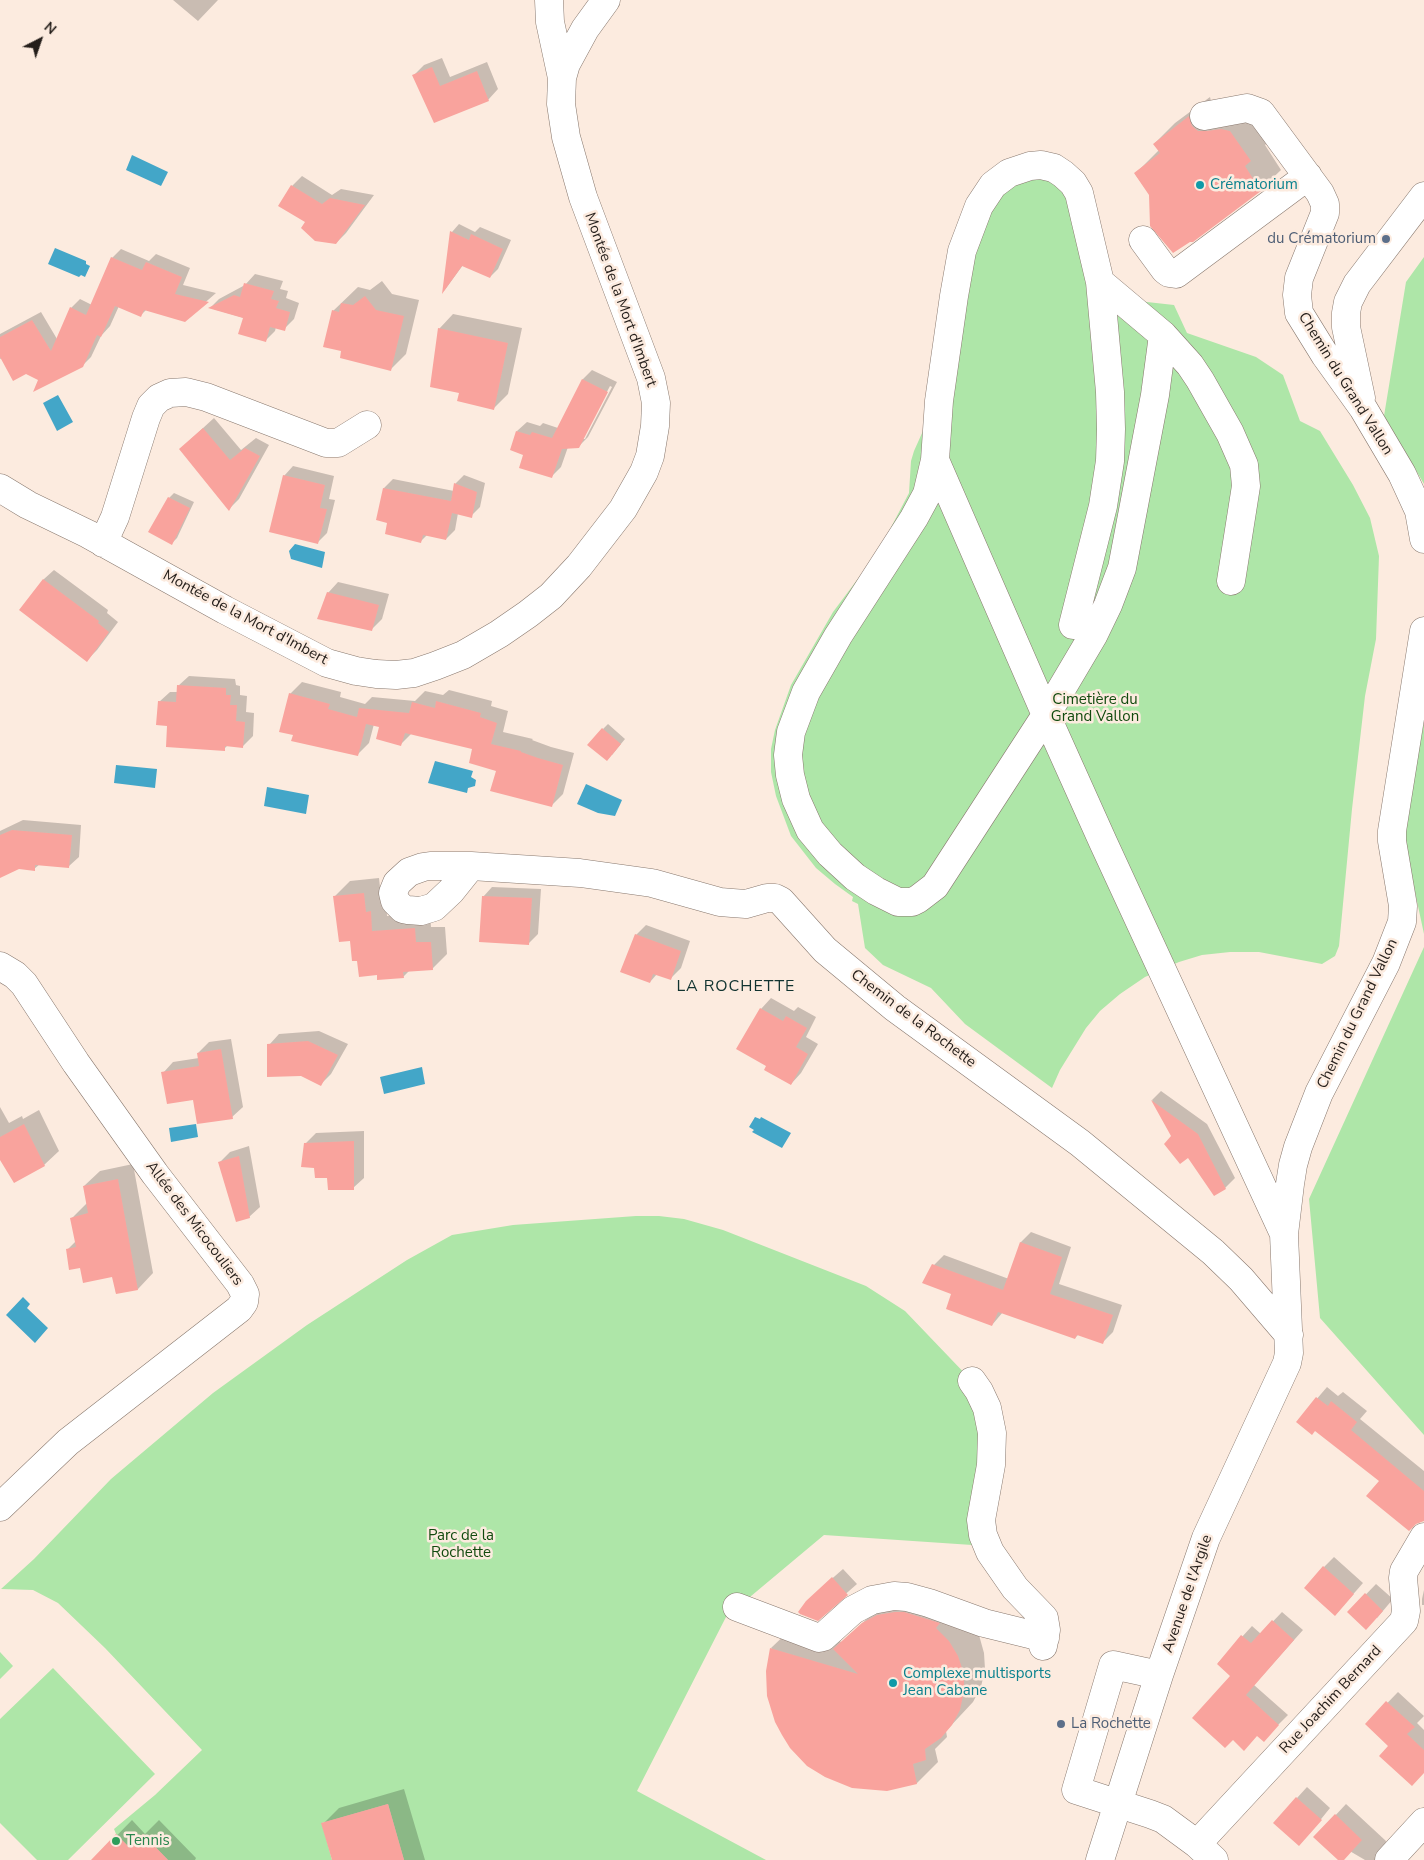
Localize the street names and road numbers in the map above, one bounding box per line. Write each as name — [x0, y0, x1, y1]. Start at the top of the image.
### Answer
street label: Montée de la Mort d'Imbert — [580, 210, 660, 390]
street label: Chemin du Grand Vallon — [1294, 309, 1396, 459]
street label: Montée de la Mort d'Imbert — [160, 567, 330, 669]
street label: Chemin du Grand Vallon — [1314, 936, 1402, 1092]
street label: Chemin de la Rochette — [847, 966, 979, 1072]
street label: Allée des Micocouliers — [141, 1158, 247, 1290]
street label: Avenue de l'Argile — [1159, 1533, 1217, 1655]
street label: Rue Joachim Bernard — [1276, 1642, 1386, 1758]

